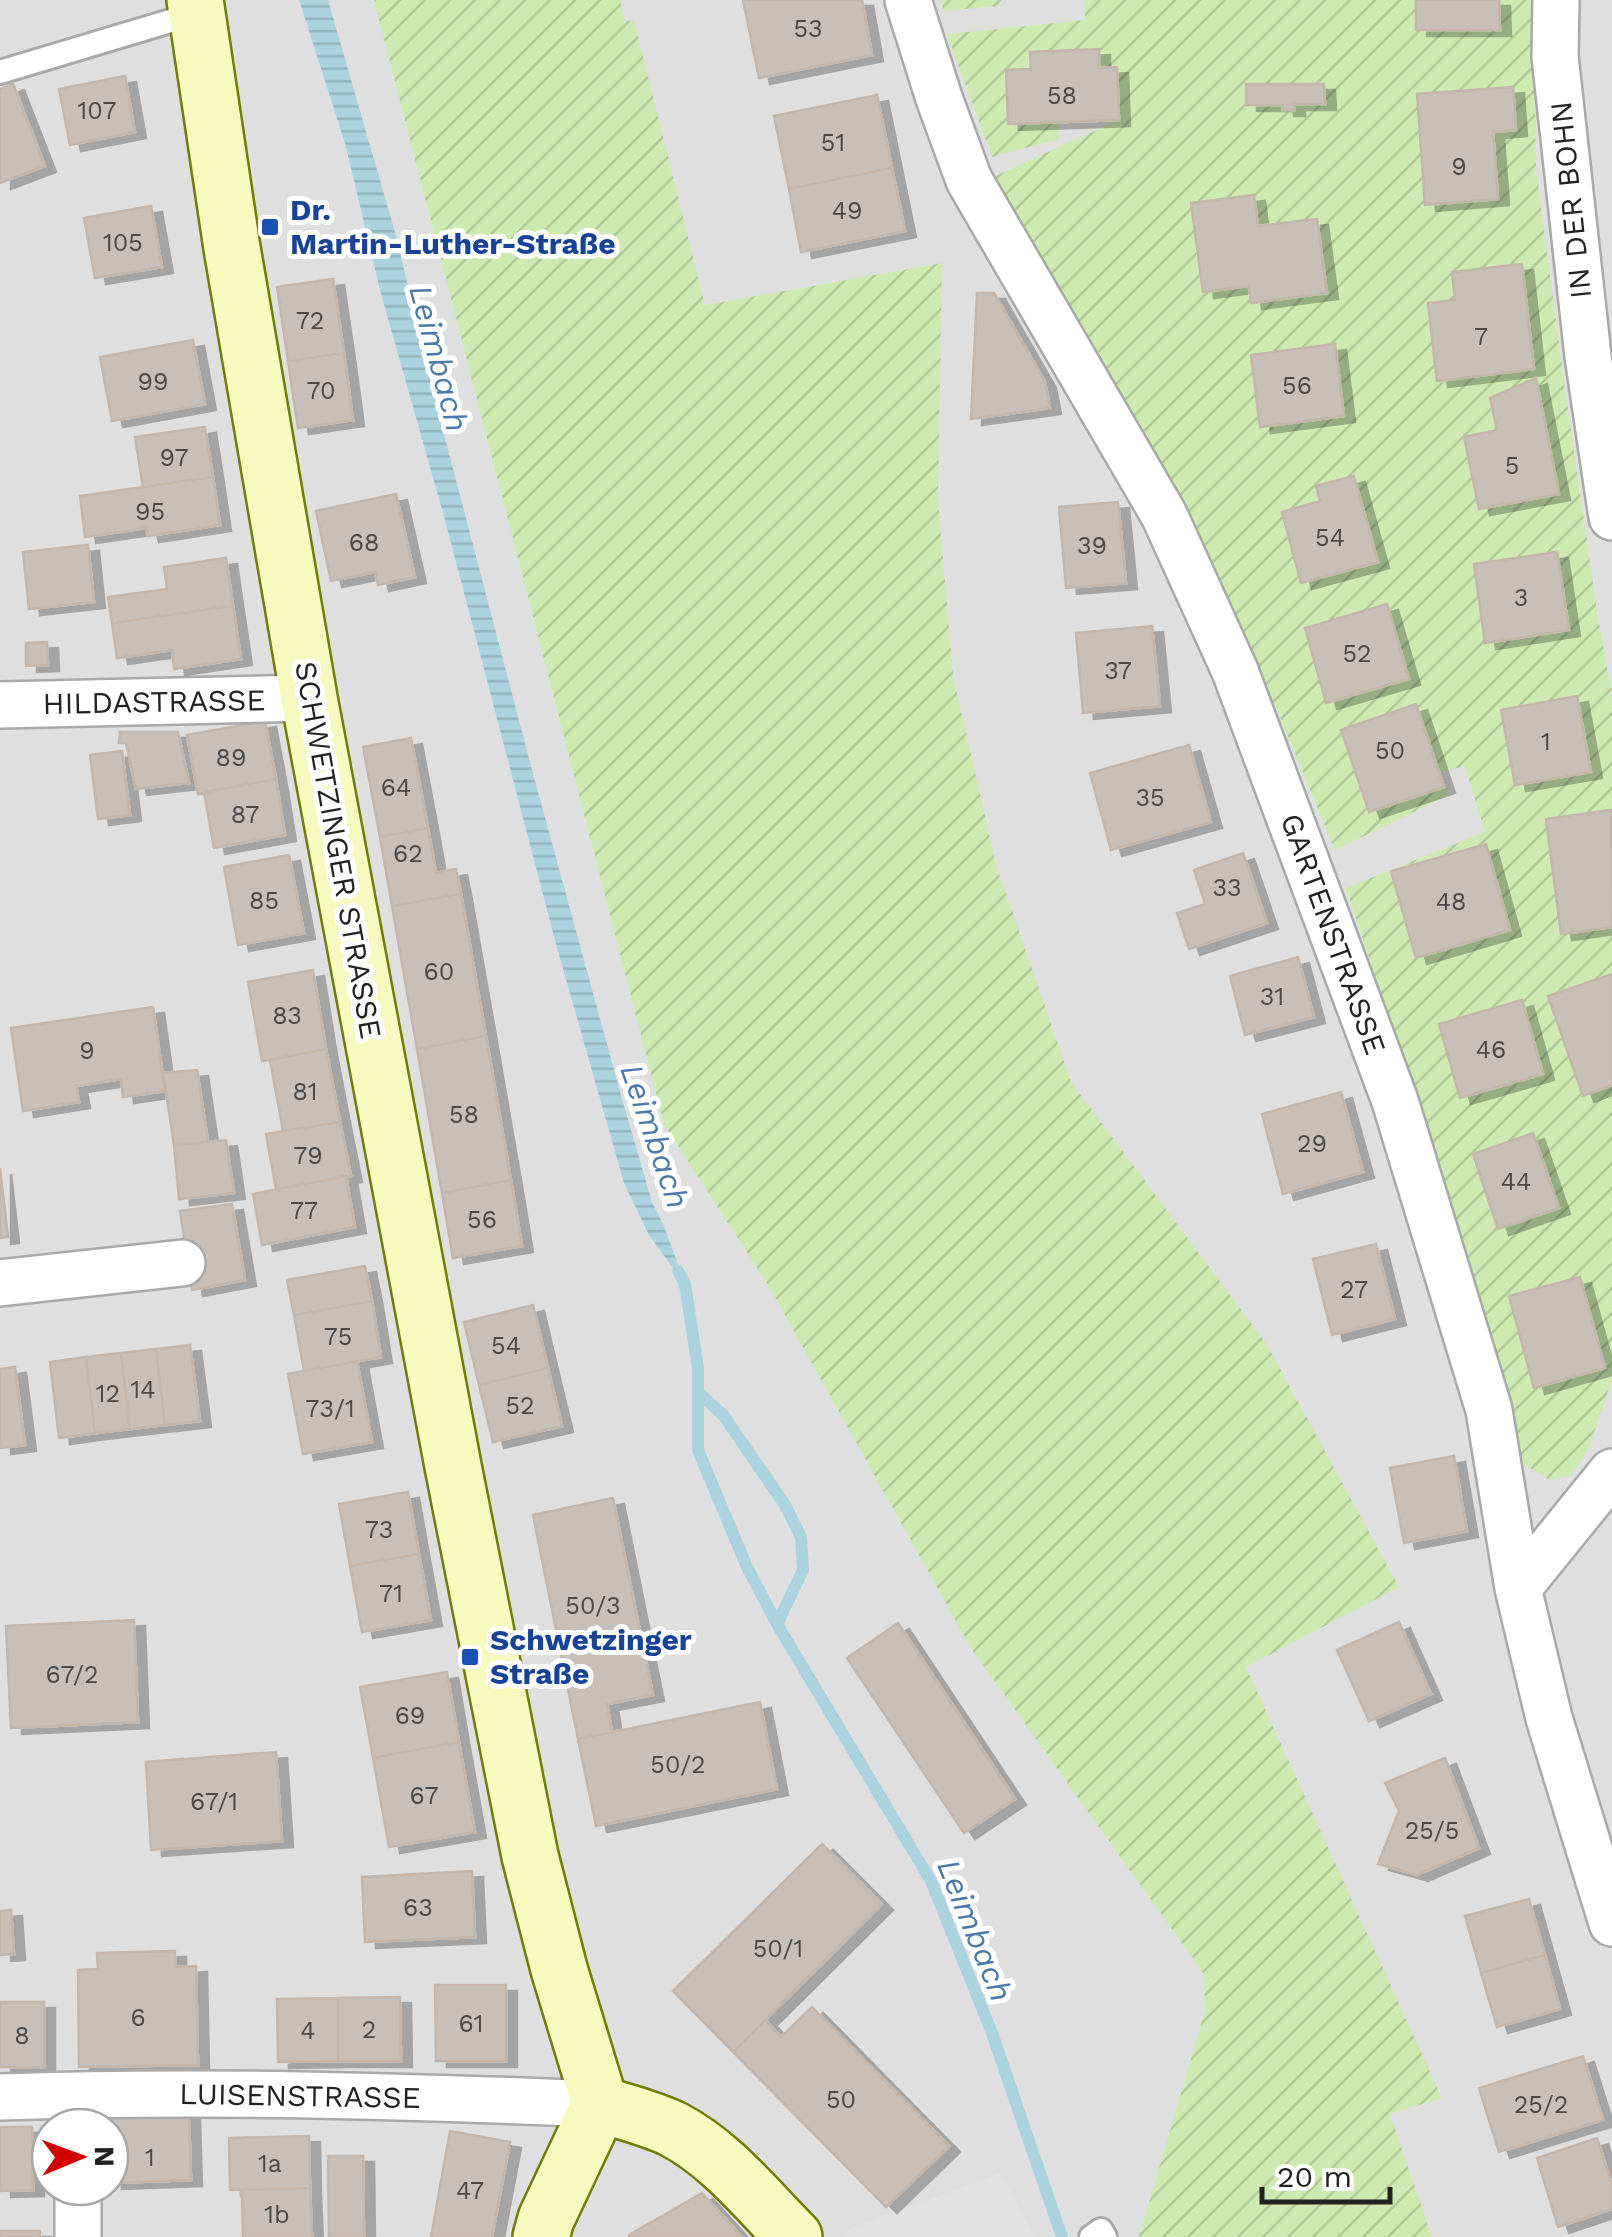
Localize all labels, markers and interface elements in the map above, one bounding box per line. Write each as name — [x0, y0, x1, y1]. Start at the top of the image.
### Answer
house number: 53 — [793, 14, 823, 43]
house number: 58 — [1047, 81, 1077, 110]
house number: 107 — [78, 96, 116, 125]
street label: IN DER BOHN — [1543, 100, 1598, 300]
house number: 51 — [821, 128, 845, 157]
house number: 9 — [1451, 152, 1467, 181]
place label: Dr. Martin-Luther-Straße — [290, 192, 616, 261]
house number: 49 — [832, 196, 862, 225]
marker: Dr. Martin-Luther-Straße — [259, 216, 281, 238]
house number: 105 — [103, 228, 143, 257]
water label: Leimbach — [401, 280, 477, 436]
house number: 72 — [296, 306, 324, 335]
house number: 7 — [1474, 322, 1488, 351]
house number: 99 — [138, 367, 168, 396]
house number: 56 — [1282, 371, 1312, 400]
house number: 70 — [306, 376, 336, 405]
house number: 97 — [160, 443, 188, 472]
house number: 5 — [1505, 451, 1519, 480]
house number: 95 — [135, 497, 165, 526]
house number: 54 — [1315, 523, 1345, 552]
house number: 68 — [349, 528, 379, 557]
house number: 39 — [1077, 531, 1107, 560]
house number: 3 — [1514, 583, 1528, 612]
house number: 52 — [1342, 639, 1372, 668]
house number: 37 — [1104, 656, 1132, 685]
street label: SCHWETZINGER STRASSE — [288, 659, 389, 1041]
street label: HILDASTRASSE — [42, 682, 266, 721]
house number: 1 — [1541, 727, 1551, 756]
house number: 50 — [1375, 736, 1405, 765]
house number: 89 — [216, 743, 246, 772]
house number: 64 — [381, 773, 411, 802]
house number: 35 — [1135, 783, 1165, 812]
house number: 87 — [231, 800, 259, 829]
street label: GARTENSTRASSE — [1274, 809, 1393, 1059]
house number: 62 — [393, 839, 423, 868]
house number: 33 — [1212, 873, 1242, 902]
house number: 85 — [249, 886, 279, 915]
house number: 48 — [1436, 887, 1466, 916]
house number: 60 — [424, 957, 454, 986]
house number: 31 — [1260, 982, 1284, 1011]
house number: 83 — [272, 1001, 302, 1030]
house number: 46 — [1476, 1035, 1506, 1064]
house number: 9 — [79, 1036, 95, 1065]
water label: Leimbach — [613, 1059, 697, 1213]
house number: 81 — [292, 1077, 318, 1106]
house number: 58 — [449, 1100, 479, 1129]
house number: 29 — [1297, 1129, 1327, 1158]
house number: 79 — [293, 1141, 323, 1170]
house number: 44 — [1501, 1167, 1531, 1196]
house number: 77 — [290, 1196, 318, 1225]
house number: 56 — [467, 1205, 497, 1234]
house number: 27 — [1340, 1275, 1368, 1304]
house number: 75 — [324, 1322, 352, 1351]
house number: 54 — [491, 1331, 521, 1360]
house number: 14 — [130, 1375, 156, 1404]
house number: 12 — [96, 1379, 120, 1408]
house number: 52 — [505, 1391, 535, 1420]
house number: 73/1 — [305, 1394, 355, 1423]
house number: 73 — [365, 1515, 393, 1544]
house number: 71 — [379, 1579, 403, 1608]
house number: 50/3 — [565, 1591, 621, 1620]
place label: Schwetzinger Straße — [490, 1622, 692, 1691]
marker: Schwetzinger Straße — [459, 1646, 481, 1668]
house number: 67/2 — [45, 1660, 99, 1689]
house number: 69 — [395, 1701, 425, 1730]
house number: 50/2 — [650, 1750, 706, 1779]
house number: 67 — [410, 1781, 438, 1810]
house number: 67/1 — [190, 1787, 238, 1816]
house number: 25/5 — [1405, 1816, 1459, 1845]
water label: Leimbach — [929, 1853, 1021, 2007]
house number: 63 — [403, 1893, 433, 1922]
house number: 50/1 — [753, 1934, 803, 1963]
house number: 6 — [130, 2003, 146, 2032]
house number: 61 — [459, 2009, 483, 2038]
house number: 2 — [362, 2015, 376, 2044]
house number: 4 — [300, 2016, 316, 2045]
house number: 8 — [14, 2021, 30, 2050]
street label: LUISENSTRASSE — [179, 2076, 421, 2115]
house number: 50 — [826, 2085, 856, 2114]
house number: 25/2 — [1514, 2090, 1568, 2119]
north arrow — [30, 2107, 130, 2207]
scale bar — [1262, 2142, 1390, 2204]
house number: 1 — [145, 2143, 155, 2172]
text: N — [88, 2146, 121, 2167]
house number: 1a — [258, 2149, 282, 2178]
text: 20 m — [1277, 2159, 1352, 2194]
house number: 47 — [456, 2176, 484, 2205]
house number: 1b — [264, 2200, 290, 2229]

